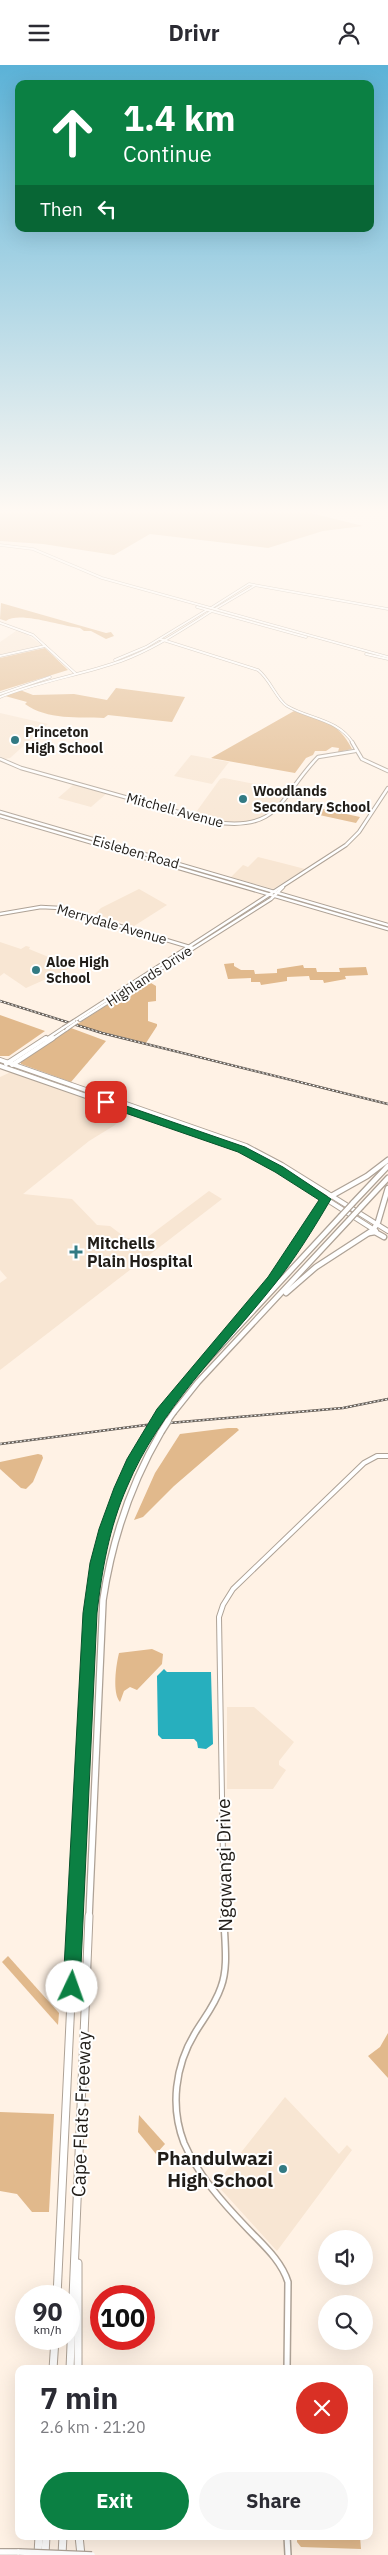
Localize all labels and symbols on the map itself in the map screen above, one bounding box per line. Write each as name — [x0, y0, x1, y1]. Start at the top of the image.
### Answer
place label: Princeton High School — [25, 723, 103, 757]
marker: Princeton High School — [9, 734, 21, 746]
place label: Woodlands Secondary School — [253, 782, 370, 816]
street label: Mitchell Avenue — [124, 788, 226, 832]
marker: Woodlands Secondary School — [237, 793, 249, 805]
street label: Eisleben Road — [91, 831, 181, 873]
street label: Merrydale Avenue — [55, 900, 169, 948]
street label: Highlands Drive — [103, 941, 196, 1010]
place label: Aloe High School — [46, 953, 109, 987]
marker: Aloe High School — [30, 964, 42, 976]
pin — [85, 1081, 127, 1123]
place label: Mitchells Plain Hospital — [87, 1233, 193, 1271]
marker: Mitchells Plain Hospital — [69, 1245, 83, 1259]
street label: Ngqwangi Drive — [211, 1798, 237, 1932]
position arrow — [45, 1960, 97, 2012]
street label: Cape Flats Freeway — [66, 2030, 96, 2197]
place label: Phandulwazi High School — [157, 2146, 273, 2192]
marker: Phandulwazi High School — [277, 2163, 289, 2175]
speed limit sign: 100 — [90, 2285, 155, 2350]

